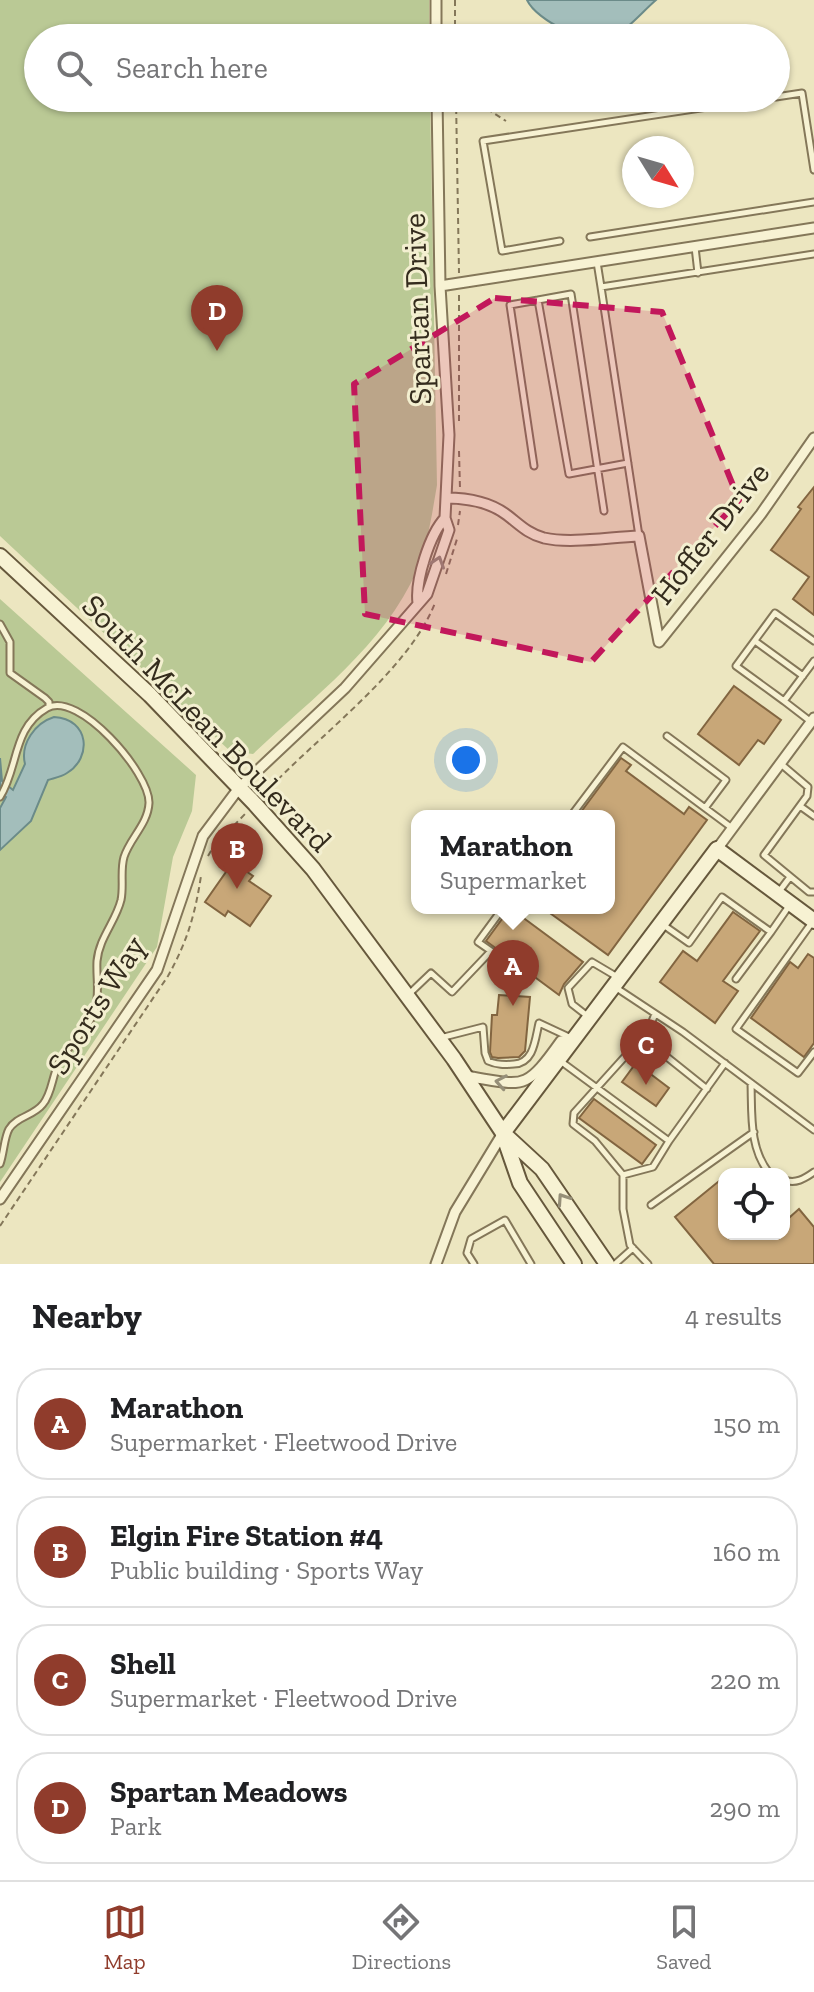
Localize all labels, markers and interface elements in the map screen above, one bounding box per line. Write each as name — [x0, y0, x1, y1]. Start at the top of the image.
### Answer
search box — [24, 24, 790, 112]
icon: search — [52, 46, 96, 90]
text: Search here — [116, 50, 268, 86]
north arrow — [622, 136, 694, 208]
street label: Spartan Drive — [395, 212, 439, 406]
pin: D — [191, 285, 243, 351]
street label: Hoffer Drive — [643, 454, 777, 612]
one-way arrow — [429, 556, 445, 569]
street label: South McLean Boulevard — [74, 586, 340, 860]
your location — [446, 740, 486, 780]
popup — [411, 810, 615, 914]
pin: B — [211, 823, 263, 889]
text: Marathon — [440, 828, 573, 864]
text: Supermarket — [440, 864, 586, 896]
street label: Sports Way — [38, 928, 154, 1081]
pin: A — [487, 940, 539, 1006]
pin: C — [620, 1019, 672, 1085]
one-way arrow — [494, 1074, 508, 1091]
map controls — [718, 1168, 790, 1240]
button: locate — [718, 1168, 790, 1240]
one-way arrow — [558, 1194, 573, 1208]
text: Nearby — [32, 1296, 142, 1337]
text: 4 results — [685, 1300, 782, 1332]
text: Marathon — [110, 1390, 243, 1426]
text: A — [51, 1408, 69, 1440]
text: 150 m — [713, 1408, 780, 1440]
text: Supermarket · Fleetwood Drive — [110, 1426, 457, 1458]
text: Elgin Fire Station #4 — [110, 1518, 383, 1554]
text: B — [52, 1536, 68, 1568]
text: 160 m — [713, 1536, 780, 1568]
text: Public building · Sports Way — [110, 1554, 423, 1586]
text: Shell — [110, 1646, 176, 1682]
text: C — [52, 1664, 68, 1696]
text: 220 m — [710, 1664, 780, 1696]
text: Supermarket · Fleetwood Drive — [110, 1682, 457, 1714]
text: Spartan Meadows — [110, 1774, 348, 1810]
text: D — [51, 1792, 69, 1824]
text: 290 m — [709, 1792, 780, 1824]
text: Park — [110, 1810, 162, 1842]
tab: Map — [103, 1900, 147, 1975]
tab: Directions — [352, 1900, 451, 1975]
tab: Saved — [656, 1900, 711, 1975]

